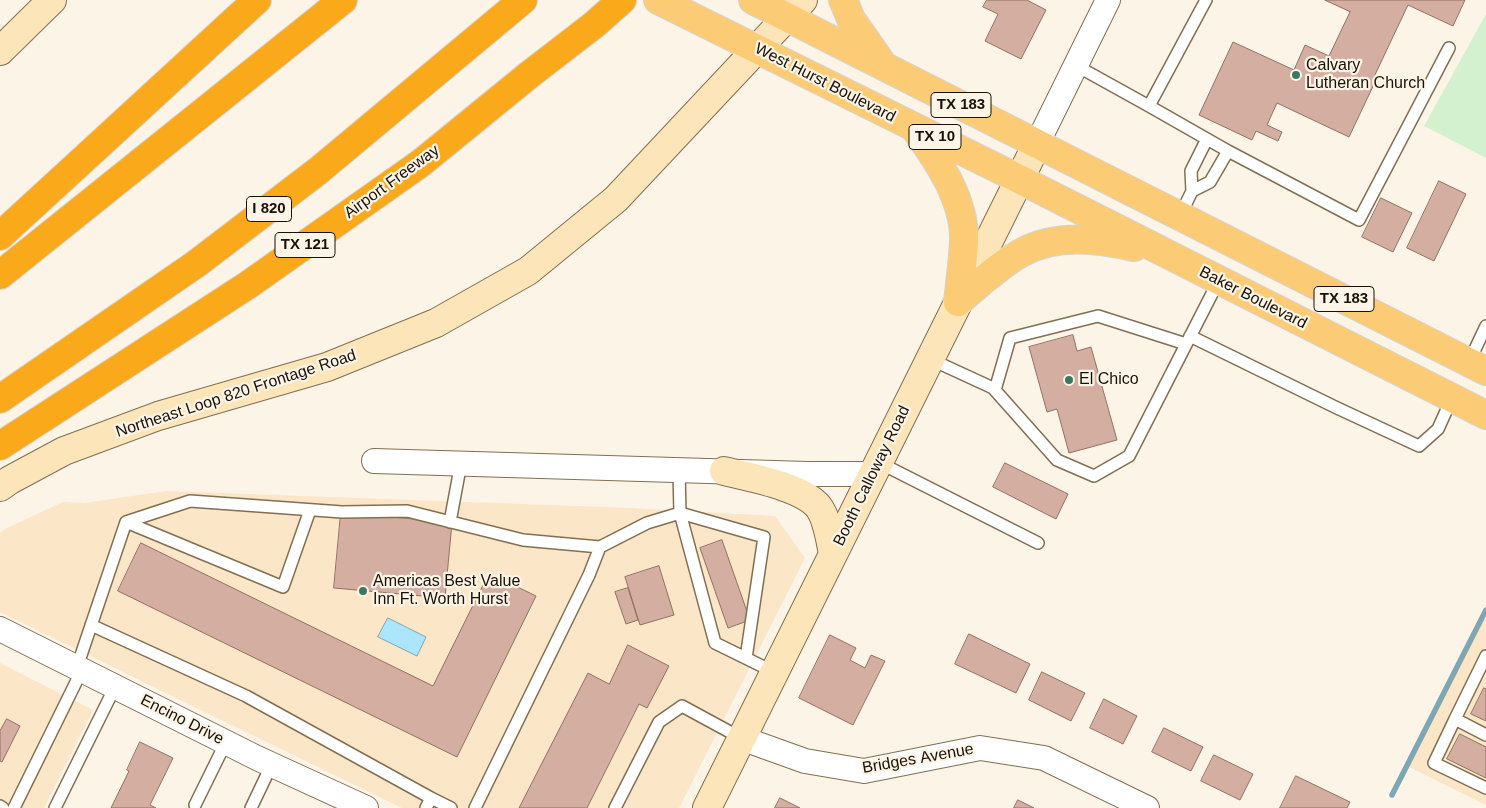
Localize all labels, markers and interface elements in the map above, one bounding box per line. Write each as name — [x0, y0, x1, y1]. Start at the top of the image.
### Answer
street label: West Hurst Boulevard — [751, 39, 899, 127]
place label: Calvary Lutheran Church — [1306, 56, 1425, 94]
marker: Calvary Lutheran Church — [1290, 69, 1302, 81]
road number: TX 183 — [931, 92, 991, 118]
road number: TX 10 — [909, 124, 961, 150]
street label: Airport Freeway — [341, 141, 443, 223]
road number: I 820 — [246, 196, 292, 222]
road number: TX 121 — [275, 232, 335, 258]
street label: Baker Boulevard — [1196, 263, 1310, 333]
road number: TX 183 — [1314, 286, 1374, 312]
street label: Northeast Loop 820 Frontage Road — [113, 346, 359, 442]
place label: El Chico — [1079, 370, 1139, 390]
marker: El Chico — [1063, 374, 1075, 386]
street label: Booth Calloway Road — [830, 403, 914, 549]
place label: Americas Best Value Inn Ft. Worth Hurst — [373, 572, 520, 610]
marker: Americas Best Value Inn Ft. Worth Hurst — [357, 585, 369, 597]
street label: Encino Drive — [137, 691, 227, 749]
street label: Bridges Avenue — [861, 740, 975, 778]

